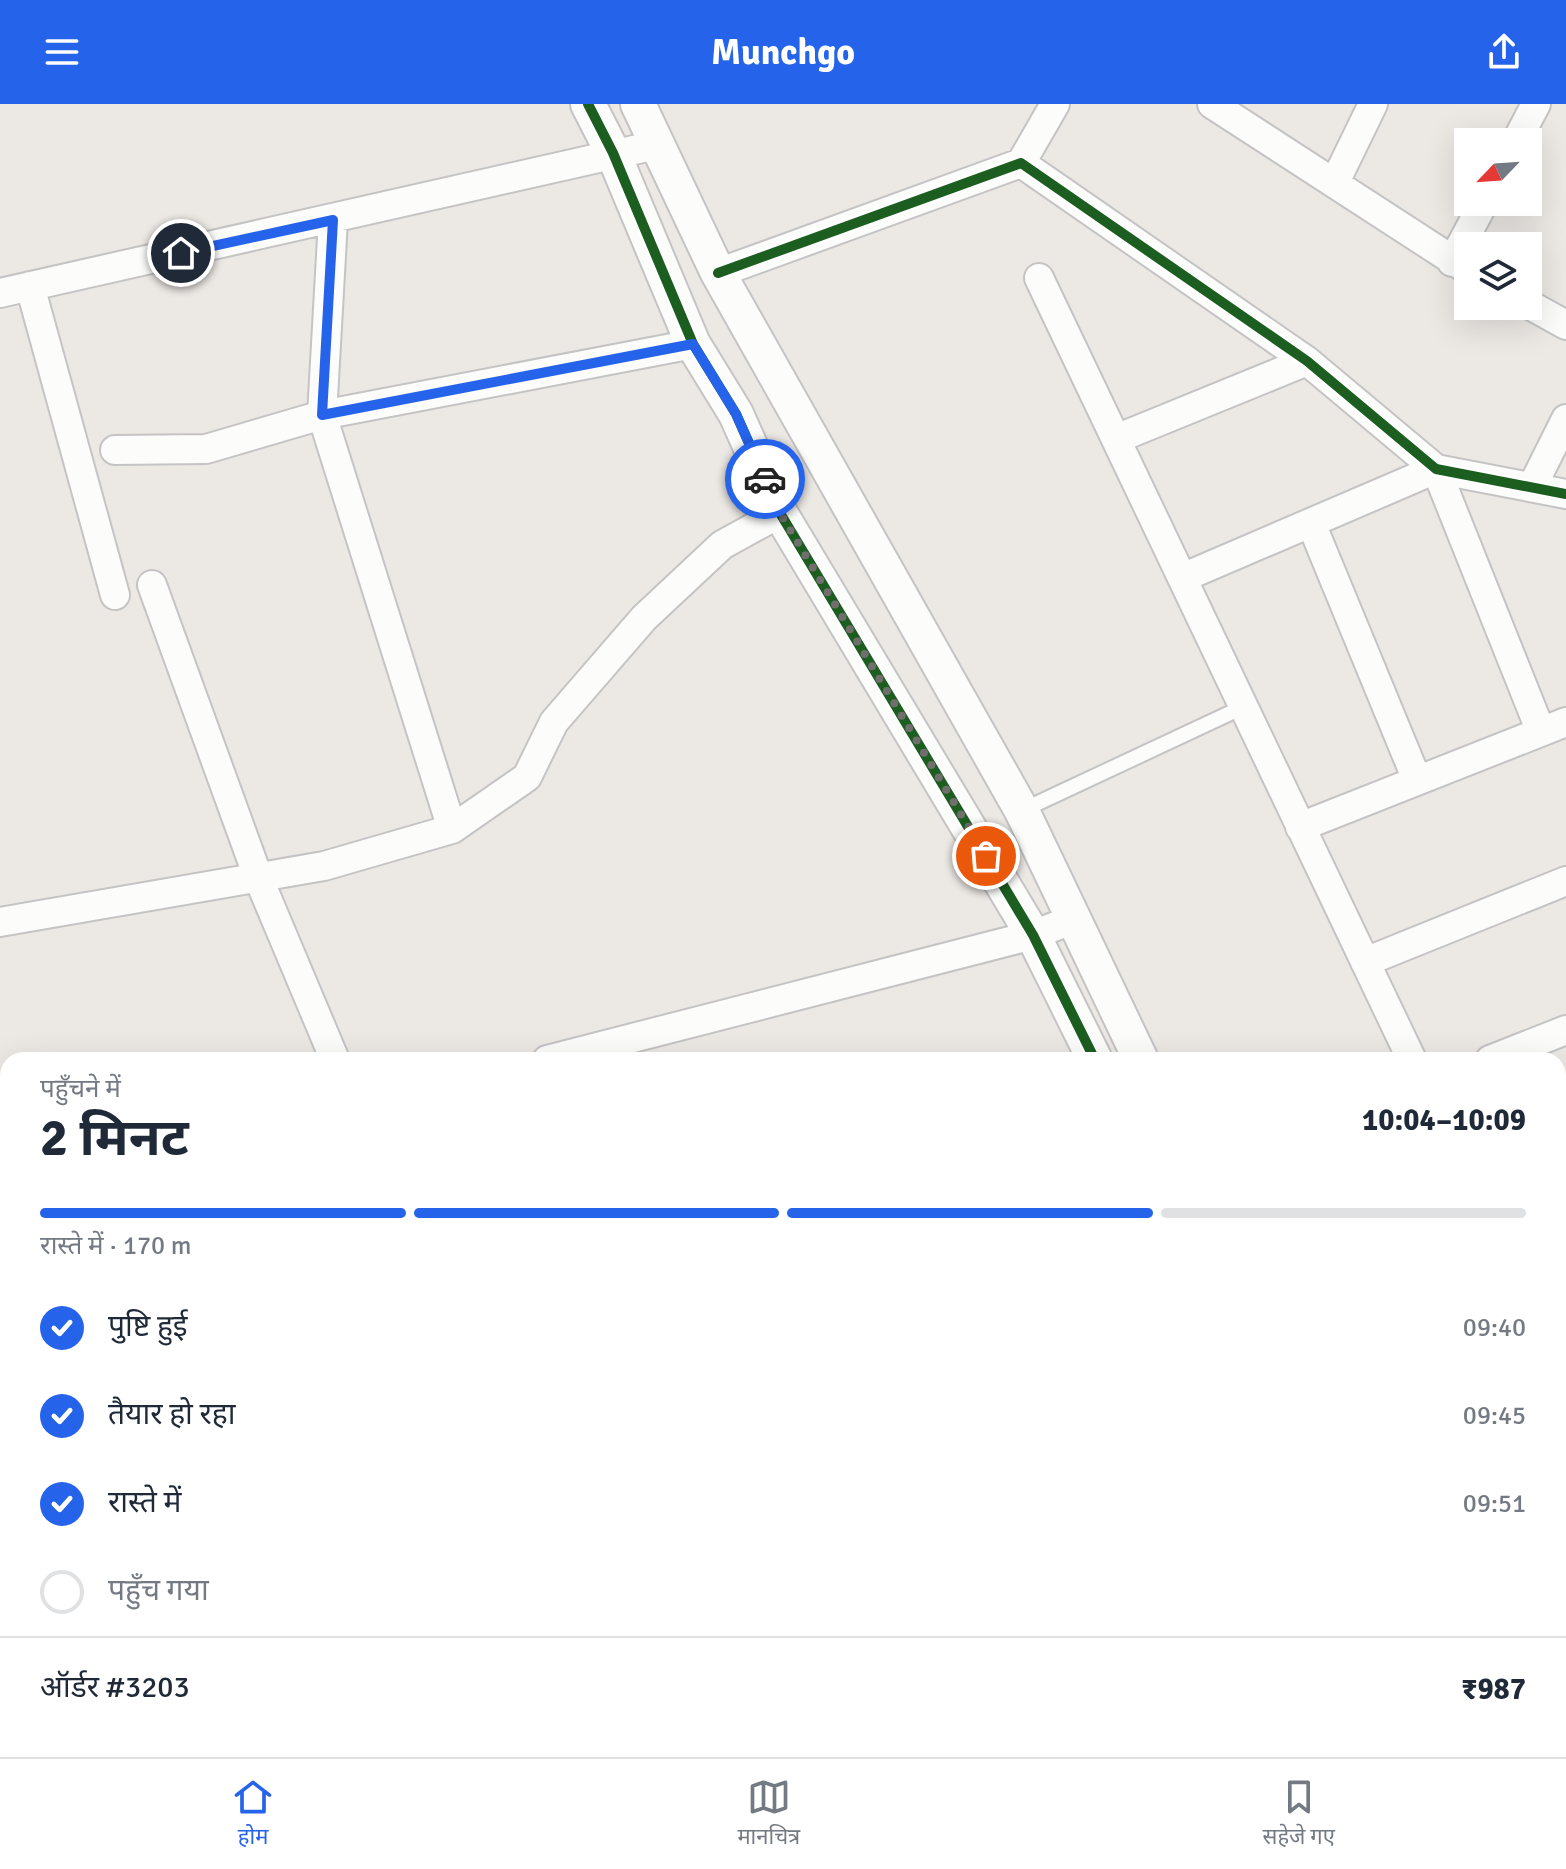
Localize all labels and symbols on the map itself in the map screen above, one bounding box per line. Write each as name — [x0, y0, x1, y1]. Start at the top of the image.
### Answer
north arrow — [1454, 128, 1542, 216]
pin — [147, 219, 215, 287]
courier — [725, 439, 805, 519]
pin — [952, 822, 1020, 890]

